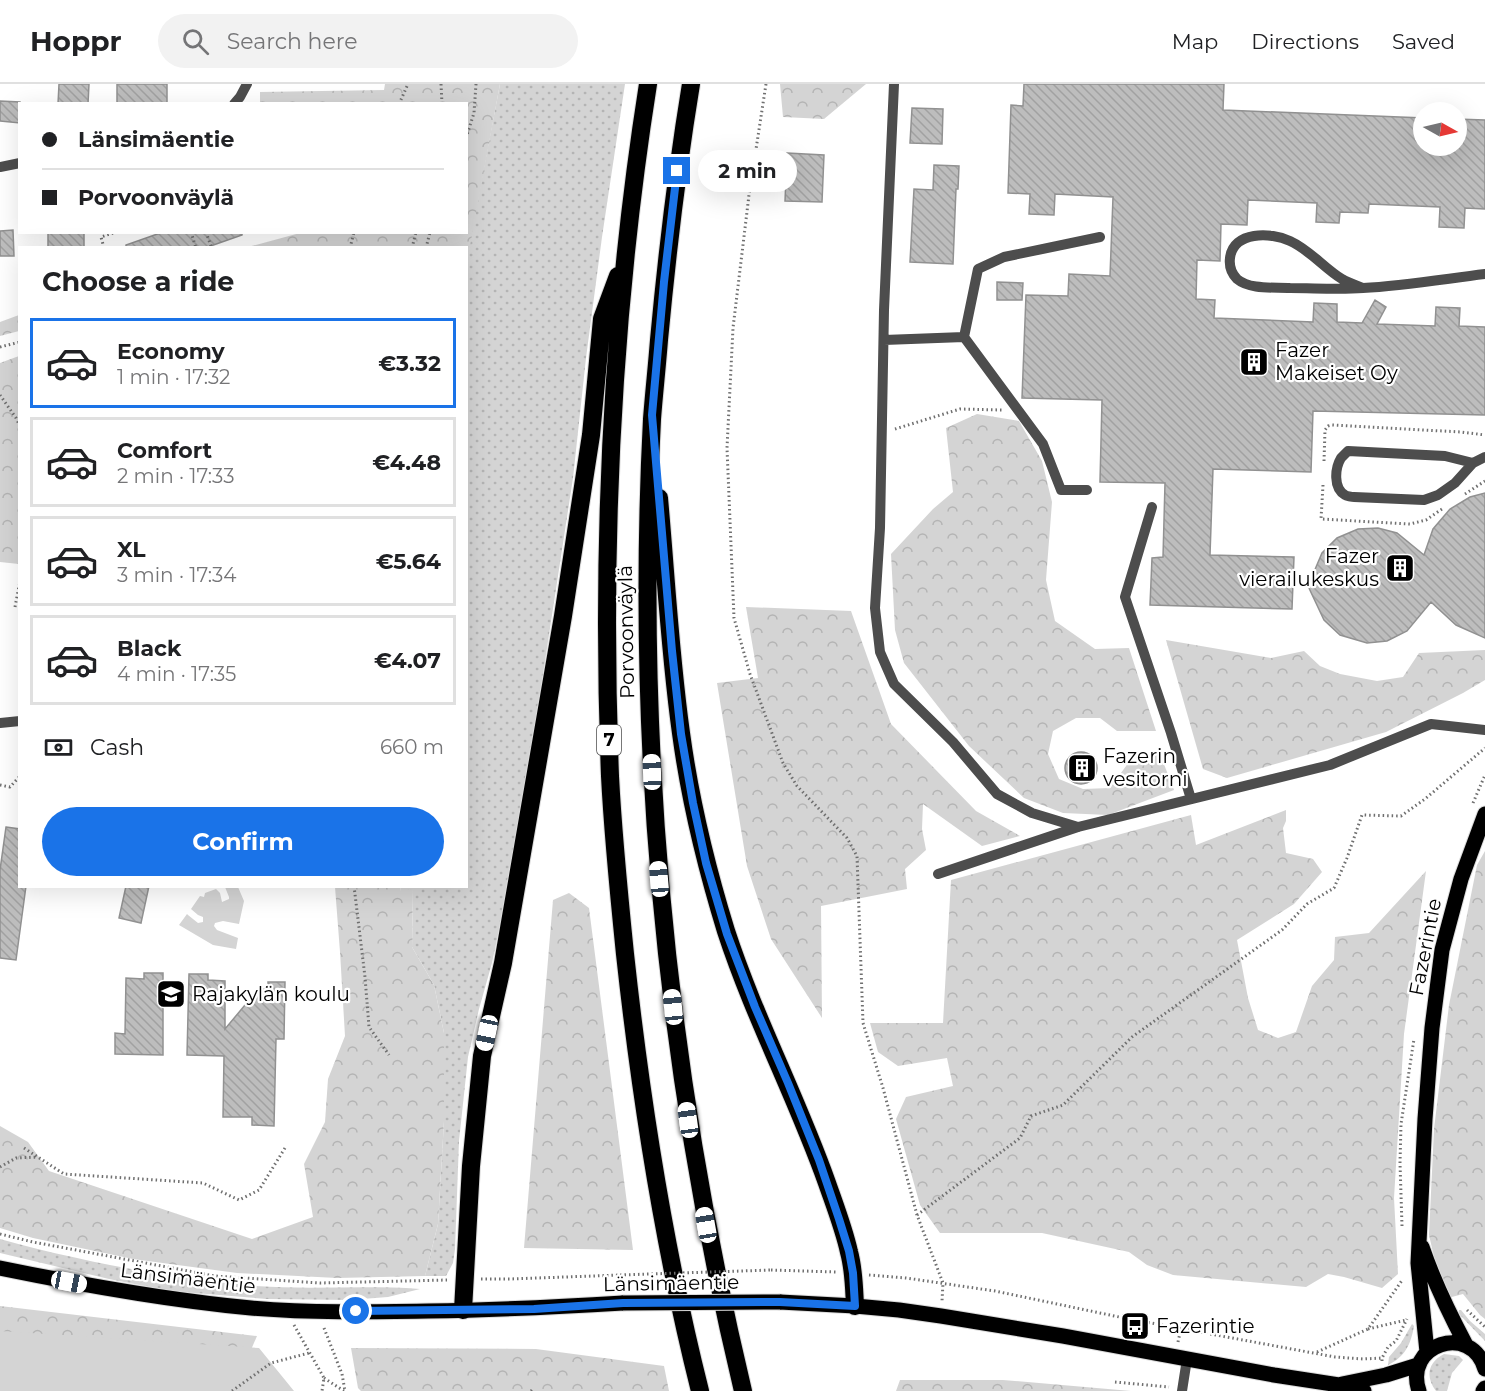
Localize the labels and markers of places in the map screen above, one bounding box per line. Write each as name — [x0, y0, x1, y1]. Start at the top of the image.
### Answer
place label: Fazer Makeiset Oy — [1275, 338, 1398, 385]
building icon: Fazer Makeiset Oy — [1238, 346, 1270, 378]
place label: Fazer vierailukeskus — [1239, 544, 1379, 591]
building icon: Fazer vierailukeskus — [1384, 552, 1416, 584]
place label: Fazerin vesitorni — [1103, 744, 1188, 791]
building icon: Fazerin vesitorni — [1066, 752, 1098, 784]
school or university icon: Rajakylän koulu — [155, 978, 187, 1010]
place label: Rajakylän koulu — [192, 982, 350, 1006]
bus stop icon: Fazerintie — [1119, 1310, 1151, 1342]
place label: Fazerintie — [1156, 1314, 1255, 1338]

